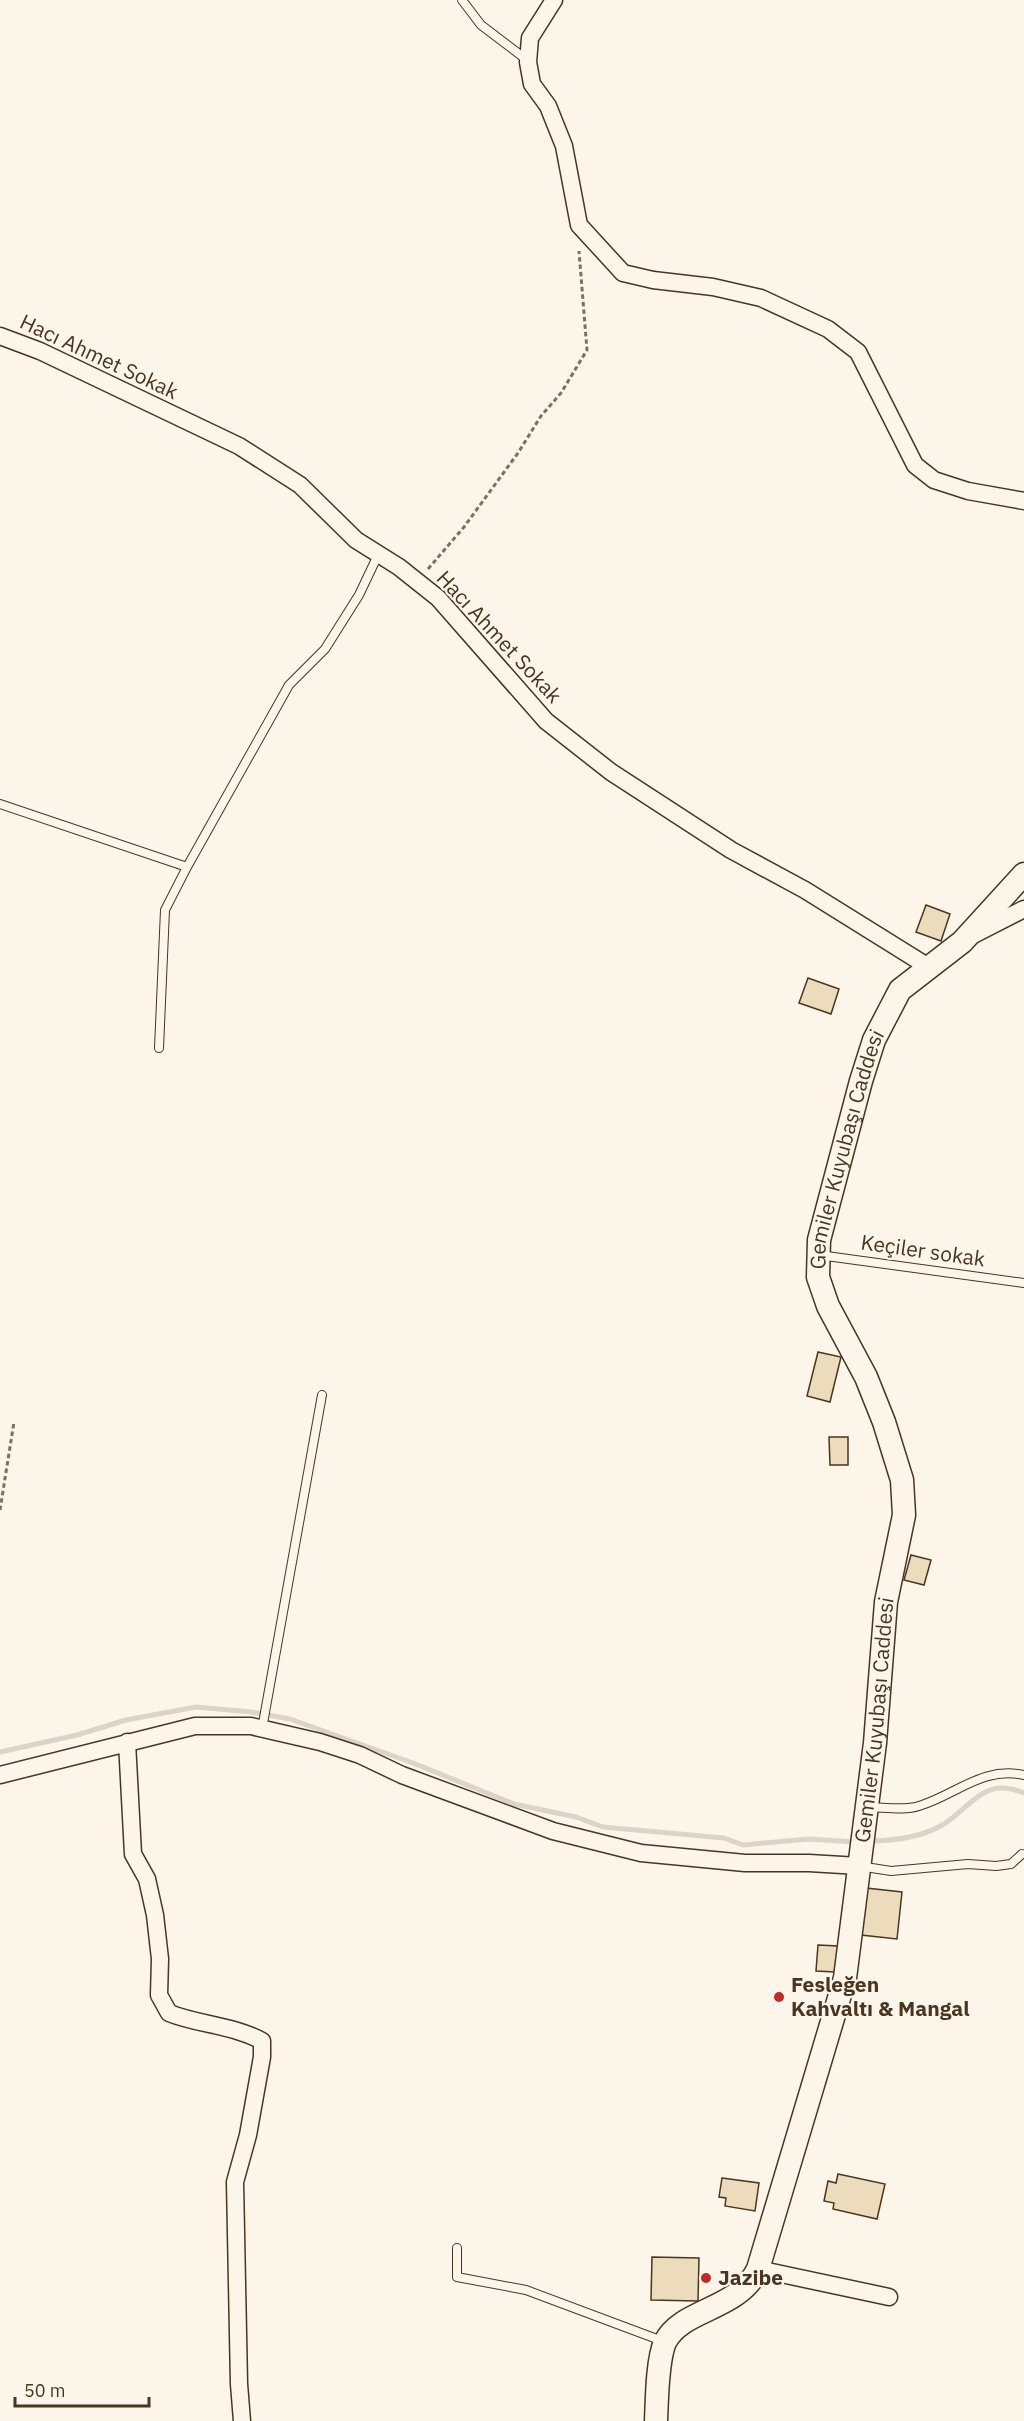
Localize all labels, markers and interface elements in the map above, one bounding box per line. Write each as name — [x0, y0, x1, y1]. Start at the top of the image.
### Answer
street label: Hacı Ahmet Sokak — [16, 307, 183, 405]
street label: Hacı Ahmet Sokak — [431, 564, 568, 709]
street label: Gemiler Kuyubaşı Caddesi — [803, 1024, 890, 1270]
street label: Keçiler sokak — [859, 1227, 987, 1273]
street label: Gemiler Kuyubaşı Caddesi — [847, 1594, 900, 1844]
place label: Fesleğen Kahvaltı & Mangal — [791, 1970, 970, 2022]
marker: Fesleğen Kahvaltı & Mangal — [772, 1990, 786, 2004]
place label: Jazibe — [718, 2263, 783, 2291]
marker: Jazibe — [699, 2271, 713, 2285]
scale bar — [15, 2370, 148, 2408]
text: 50 m — [24, 2379, 66, 2402]

